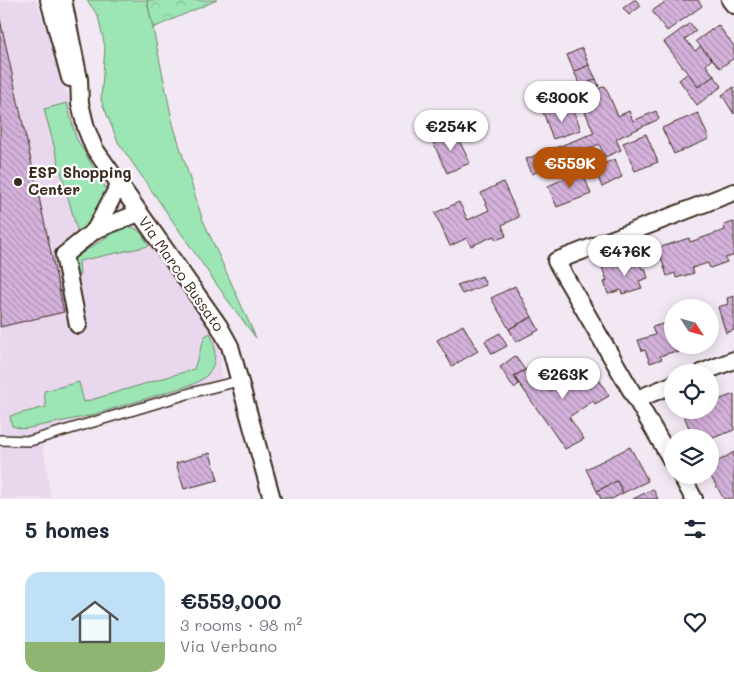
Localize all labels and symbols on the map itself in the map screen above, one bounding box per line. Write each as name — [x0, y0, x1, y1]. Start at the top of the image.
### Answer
pin: €300K — [527, 80, 597, 123]
pin: €254K — [416, 110, 486, 152]
pin: €559K — [535, 146, 605, 189]
place label: ESP Shopping Center — [28, 162, 131, 199]
marker: ESP Shopping Center — [12, 176, 24, 188]
street label: Via Marco Bussato — [134, 212, 229, 335]
pin: €476K — [590, 234, 660, 277]
north arrow — [664, 299, 719, 354]
pin: €263K — [528, 358, 598, 400]

